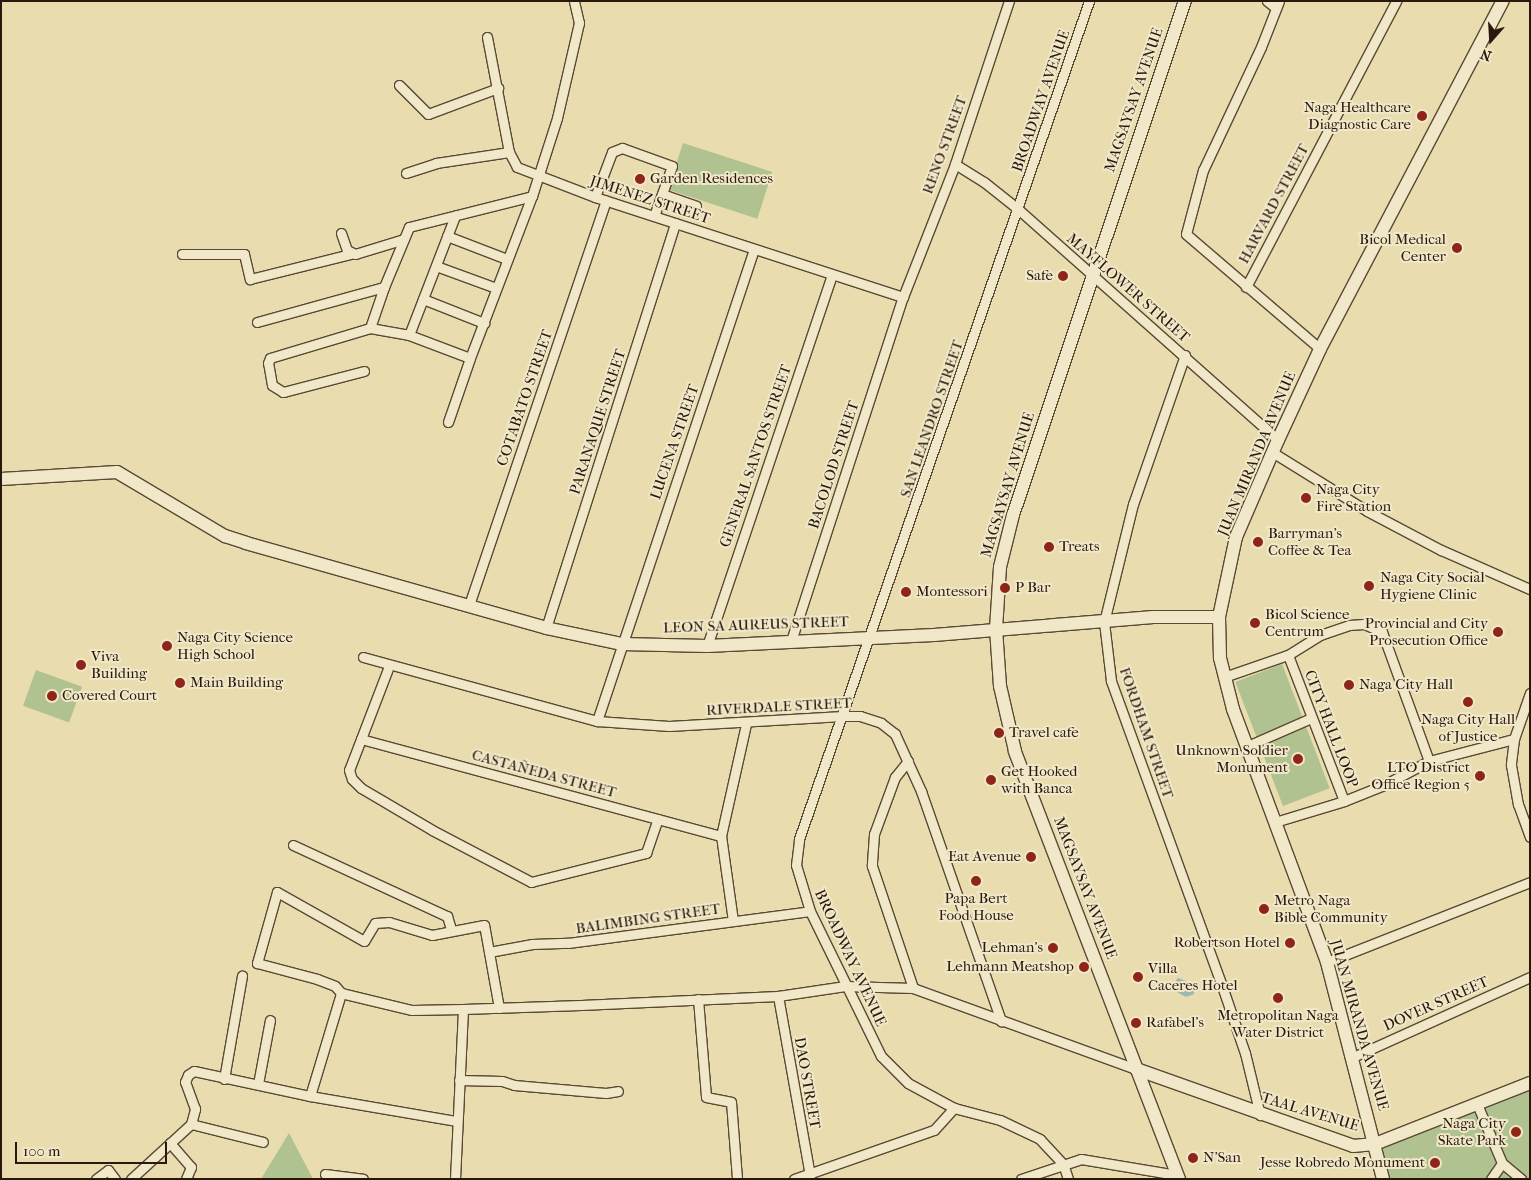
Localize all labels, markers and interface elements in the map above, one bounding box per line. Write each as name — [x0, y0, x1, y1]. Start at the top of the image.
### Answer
north arrow — [1466, 15, 1516, 65]
street label: MAGSAYSAY AVENUE — [1101, 26, 1167, 174]
street label: BROADWAY AVENUE — [1008, 28, 1074, 174]
text: N — [1478, 45, 1494, 64]
street label: RENO STREET — [919, 93, 971, 197]
place label: Naga Healthcare Diagnostic Care — [1304, 98, 1411, 133]
marker: Naga Healthcare Diagnostic Care — [1415, 109, 1429, 123]
street label: HARVARD STREET — [1235, 141, 1313, 267]
place label: Garden Residences — [650, 170, 773, 188]
street label: JIMENEZ STREET — [588, 172, 712, 228]
marker: Garden Residences — [634, 173, 646, 185]
street label: MAYFLOWER STREET — [1063, 230, 1193, 346]
place label: Bicol Medical Center — [1359, 230, 1446, 265]
marker: Bicol Medical Center — [1450, 241, 1464, 255]
place label: Safe — [1026, 267, 1053, 285]
marker: Safe — [1057, 270, 1069, 282]
street label: COTABATO STREET — [493, 328, 557, 468]
street label: SAN LEANDRO STREET — [897, 338, 967, 500]
street label: PARANAQUE STREET — [566, 347, 630, 497]
street label: GENERAL SANTOS STREET — [716, 362, 796, 550]
street label: JUAN MIRANDA AVENUE — [1214, 369, 1300, 539]
street label: LUCENA STREET — [647, 382, 703, 502]
street label: BACOLOD STREET — [805, 399, 863, 531]
street label: MAGSAYSAY AVENUE — [977, 410, 1039, 560]
place label: Naga City Fire Station — [1316, 480, 1391, 515]
marker: Naga City Fire Station — [1300, 492, 1312, 504]
place label: Barryman's Coffee & Tea — [1268, 524, 1351, 559]
marker: Barryman's Coffee & Tea — [1252, 536, 1264, 548]
place label: Treats — [1059, 538, 1100, 556]
marker: Treats — [1043, 541, 1055, 553]
place label: Naga City Social Hygiene Clinic — [1380, 568, 1485, 603]
place label: P Bar — [1015, 579, 1050, 597]
marker: Naga City Social Hygiene Clinic — [1362, 579, 1376, 593]
marker: P Bar — [999, 582, 1011, 594]
place label: Montessori — [916, 583, 988, 601]
marker: Montessori — [900, 586, 912, 598]
place label: Bicol Science Centrum — [1265, 605, 1349, 640]
street label: LEON SA AUREUS STREET — [663, 613, 849, 637]
place label: Provincial and City Prosecution Office — [1365, 614, 1488, 649]
marker: Bicol Science Centrum — [1249, 617, 1261, 629]
marker: Provincial and City Prosecution Office — [1492, 626, 1504, 638]
place label: Naga City Science High School — [177, 628, 293, 663]
marker: Naga City Science High School — [161, 640, 173, 652]
place label: Viva Building — [91, 647, 147, 682]
marker: Viva Building — [75, 659, 87, 671]
street label: FORDHAM STREET — [1115, 665, 1177, 801]
street label: CITY HALL LOOP — [1300, 668, 1362, 790]
place label: Main Building — [190, 674, 283, 692]
place label: Naga City Hall — [1359, 676, 1453, 694]
marker: Main Building — [174, 677, 186, 689]
marker: Naga City Hall — [1343, 679, 1355, 691]
place label: Covered Court — [62, 687, 157, 705]
marker: Covered Court — [46, 690, 58, 702]
street label: RIVERDALE STREET — [706, 694, 852, 720]
marker: Naga City Hall of Justice — [1462, 696, 1474, 708]
place label: Naga City Hall of Justice — [1421, 710, 1515, 745]
place label: Travel cafe — [1009, 724, 1079, 742]
marker: Travel cafe — [993, 727, 1005, 739]
place label: Unknown Soldier Monument — [1175, 741, 1288, 776]
street label: CASTAÑEDA STREET — [470, 746, 618, 802]
marker: Unknown Soldier Monument — [1292, 753, 1304, 765]
place label: LTO District Office Region 5 — [1371, 758, 1470, 793]
place label: Get Hooked with Banca — [1001, 762, 1077, 797]
marker: LTO District Office Region 5 — [1474, 770, 1486, 782]
marker: Get Hooked with Banca — [985, 774, 997, 786]
street label: MAGSAYSAY AVENUE — [1050, 814, 1120, 962]
place label: Eat Avenue — [948, 848, 1021, 866]
marker: Eat Avenue — [1025, 851, 1037, 863]
marker: Papa Bert Food House — [970, 875, 982, 887]
street label: BROADWAY AVENUE — [810, 887, 890, 1029]
place label: Papa Bert Food House — [938, 889, 1014, 924]
place label: Metro Naga Bible Community — [1274, 891, 1388, 926]
street label: BALIMBING STREET — [575, 900, 721, 938]
marker: Metro Naga Bible Community — [1258, 903, 1270, 915]
place label: Robertson Hotel — [1174, 934, 1280, 952]
marker: Robertson Hotel — [1284, 937, 1296, 949]
street label: JUAN MIRANDA AVENUE — [1326, 937, 1392, 1113]
place label: Lehman's — [981, 939, 1043, 957]
marker: Lehman's — [1047, 942, 1059, 954]
place label: Lehmann Meatshop — [946, 958, 1074, 976]
place label: Villa Caceres Hotel — [1148, 959, 1238, 994]
marker: Lehmann Meatshop — [1078, 961, 1090, 973]
marker: Villa Caceres Hotel — [1132, 971, 1144, 983]
street label: DOVER STREET — [1381, 973, 1491, 1035]
marker: Metropolitan Naga Water District — [1272, 992, 1284, 1004]
place label: Metropolitan Naga Water District — [1217, 1006, 1339, 1041]
place label: Rafabel's — [1146, 1014, 1204, 1032]
marker: Rafabel's — [1130, 1017, 1142, 1029]
street label: DAO STREET — [790, 1036, 824, 1130]
street label: TAAL AVENUE — [1259, 1089, 1361, 1135]
place label: Naga City Skate Park — [1438, 1114, 1506, 1149]
marker: Naga City Skate Park — [1510, 1126, 1522, 1138]
scale bar — [18, 1132, 170, 1164]
text: 100 m — [23, 1142, 61, 1160]
place label: N'San — [1203, 1149, 1241, 1167]
marker: N'San — [1187, 1152, 1199, 1164]
place label: Jesse Robredo Monument — [1260, 1154, 1425, 1172]
marker: Jesse Robredo Monument — [1429, 1157, 1441, 1169]

